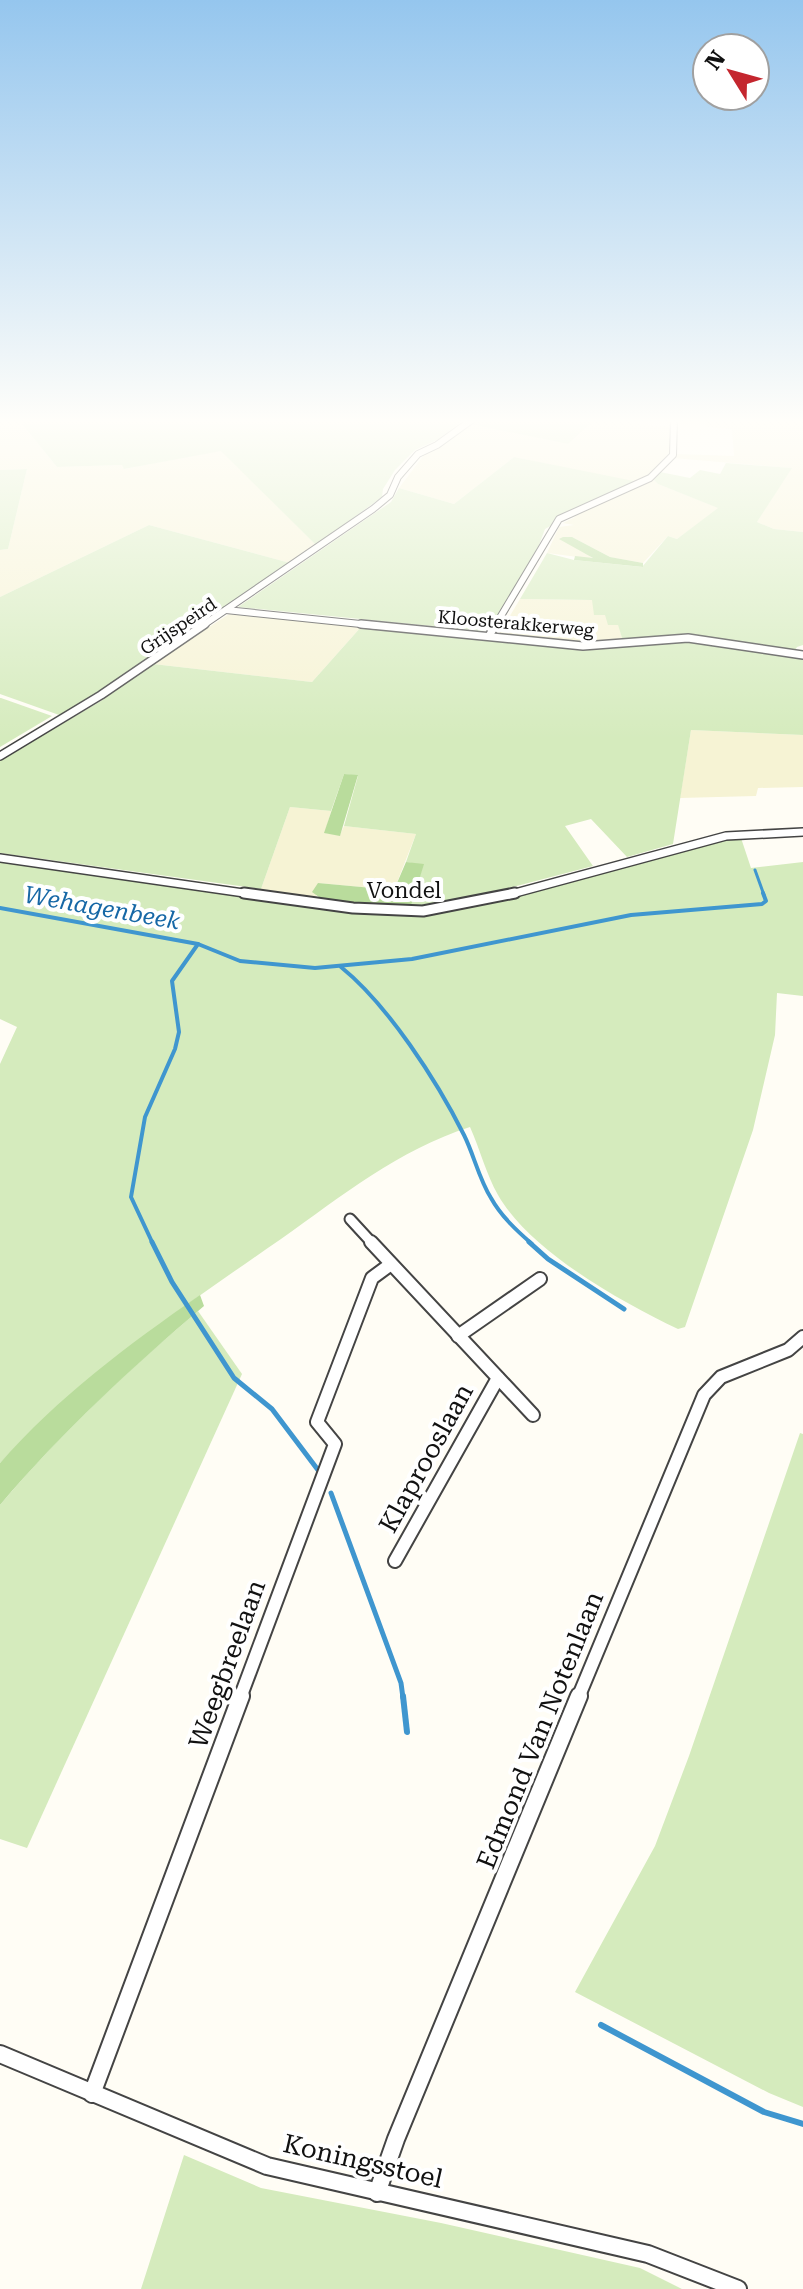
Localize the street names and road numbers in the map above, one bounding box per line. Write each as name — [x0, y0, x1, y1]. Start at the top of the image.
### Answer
street label: Grijspeird — [136, 593, 220, 659]
street label: Kloosterakkerweg — [437, 606, 596, 640]
street label: Vondel — [367, 878, 442, 903]
street label: Klaprooslaan — [373, 1378, 479, 1538]
street label: Weegbreelaan — [183, 1576, 271, 1752]
street label: Edmond Van Notenlaan — [471, 1587, 610, 1873]
street label: Koningsstoel — [280, 2128, 446, 2194]

